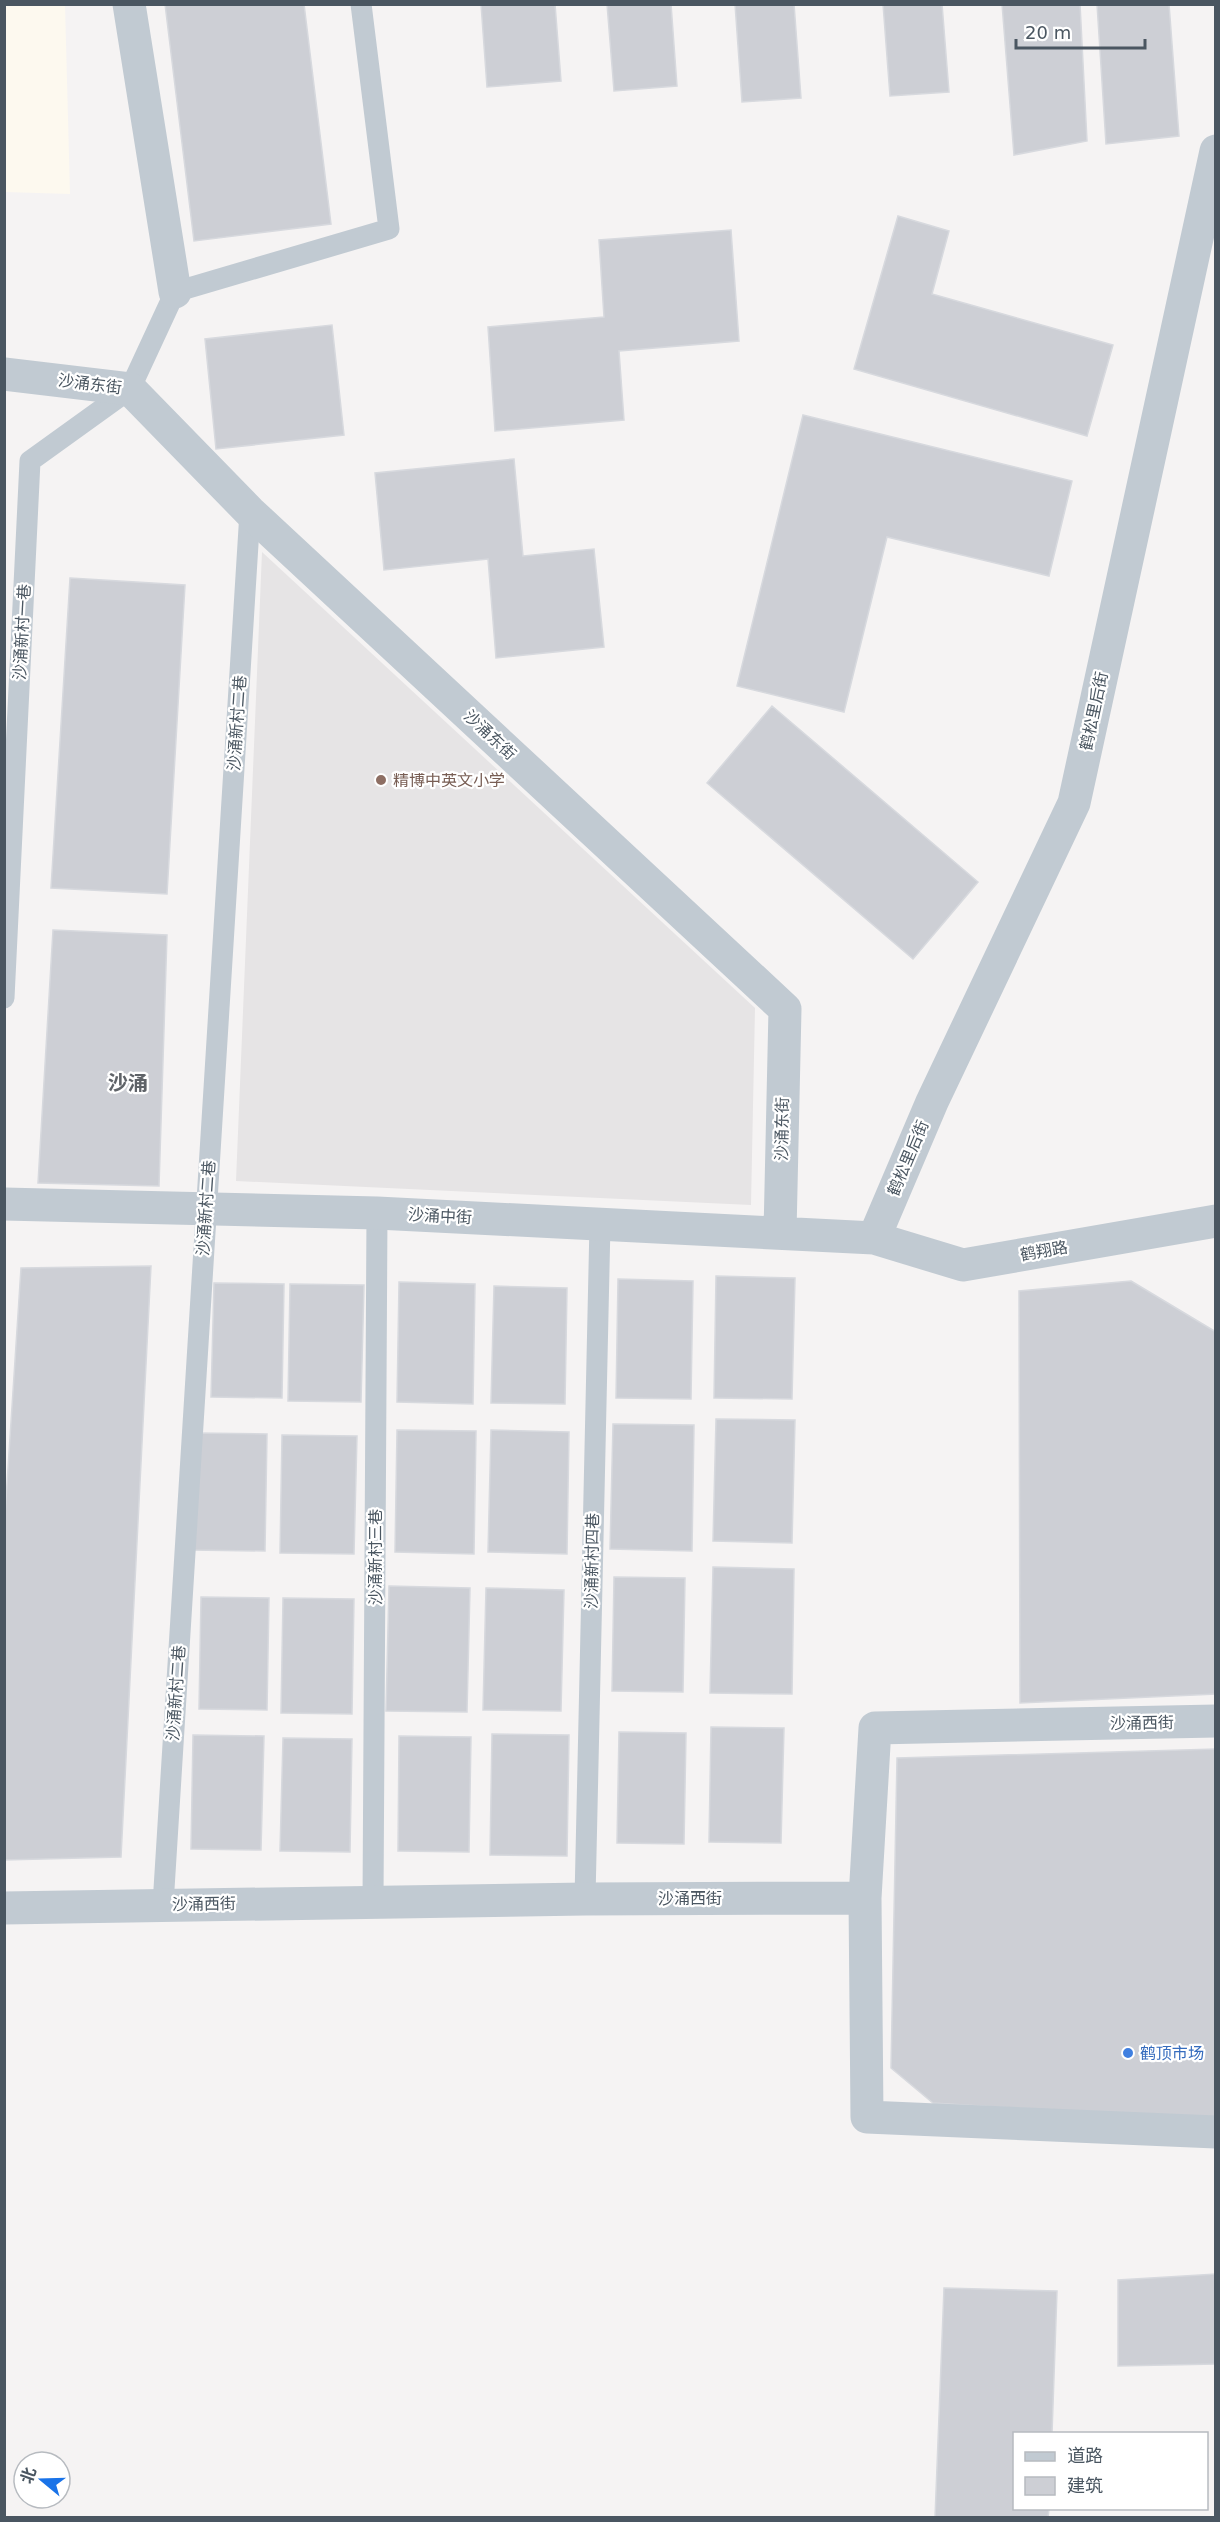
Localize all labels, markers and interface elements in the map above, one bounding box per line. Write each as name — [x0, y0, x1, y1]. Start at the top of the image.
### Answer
scale bar — [1016, 12, 1145, 50]
text: 20 m — [1025, 22, 1071, 43]
street label: 沙涌东街 — [57, 371, 123, 397]
street label: 沙涌新村一巷 — [10, 584, 34, 680]
street label: 鹤松里后街 — [1076, 670, 1112, 752]
street label: 沙涌新村二巷 — [224, 674, 250, 772]
street label: 沙涌东街 — [460, 706, 520, 764]
place label: 精博中英文小学 — [393, 771, 505, 790]
marker: 精博中英文小学 — [374, 773, 388, 787]
district label: 沙涌 — [108, 1071, 148, 1095]
street label: 沙涌东街 — [772, 1097, 792, 1161]
street label: 鹤松里后街 — [884, 1117, 932, 1199]
street label: 沙涌新村二巷 — [193, 1159, 219, 1257]
street label: 沙涌中街 — [408, 1205, 472, 1227]
street label: 鹤翔路 — [1019, 1237, 1069, 1265]
street label: 沙涌新村三巷 — [366, 1509, 385, 1605]
street label: 沙涌新村四巷 — [582, 1513, 602, 1609]
street label: 沙涌新村二巷 — [163, 1644, 189, 1742]
street label: 沙涌西街 — [1110, 1713, 1174, 1733]
street label: 沙涌西街 — [658, 1889, 722, 1908]
street label: 沙涌西街 — [172, 1894, 236, 1914]
place label: 鹤顶市场 — [1140, 2044, 1204, 2063]
marker: 鹤顶市场 — [1121, 2046, 1135, 2060]
legend — [1013, 2432, 1208, 2510]
text: 道路 — [1067, 2445, 1103, 2466]
north arrow — [12, 2450, 72, 2510]
text: 北 — [17, 2465, 40, 2486]
text: 建筑 — [1067, 2475, 1103, 2496]

